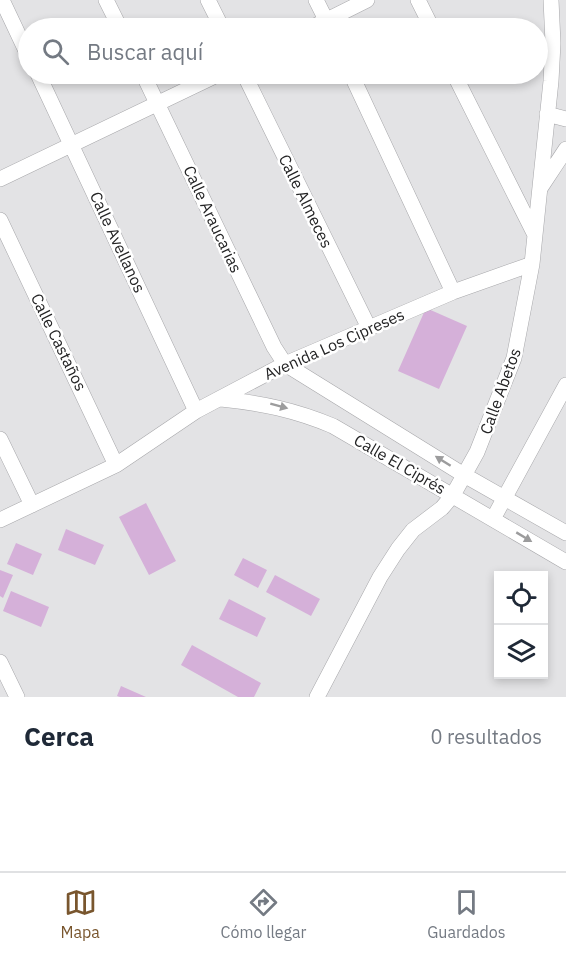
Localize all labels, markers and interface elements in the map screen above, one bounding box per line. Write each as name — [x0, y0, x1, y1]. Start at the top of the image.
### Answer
search box — [18, 18, 548, 84]
icon: search — [39, 35, 72, 68]
text: Buscar aquí — [87, 37, 203, 66]
street label: Calle Almeces — [275, 151, 337, 251]
street label: Calle Araucarias — [179, 162, 247, 276]
street label: Calle Avellanos — [86, 188, 150, 296]
street label: Calle Castaños — [27, 290, 91, 394]
street label: Avenida Los Cipreses — [261, 304, 407, 384]
street label: Calle Abetos — [475, 345, 525, 437]
one-way arrow — [270, 402, 288, 412]
street label: Calle El Ciprés — [351, 430, 449, 498]
one-way arrow — [435, 456, 451, 467]
one-way arrow — [516, 532, 532, 543]
map controls — [494, 571, 548, 679]
button: locate — [494, 571, 548, 625]
button: layers — [494, 625, 548, 679]
text: Cerca — [24, 719, 94, 753]
text: 0 resultados — [430, 723, 542, 750]
tab: Mapa — [60, 886, 100, 942]
tab: Cómo llegar — [221, 886, 306, 942]
tab: Guardados — [427, 886, 506, 942]

